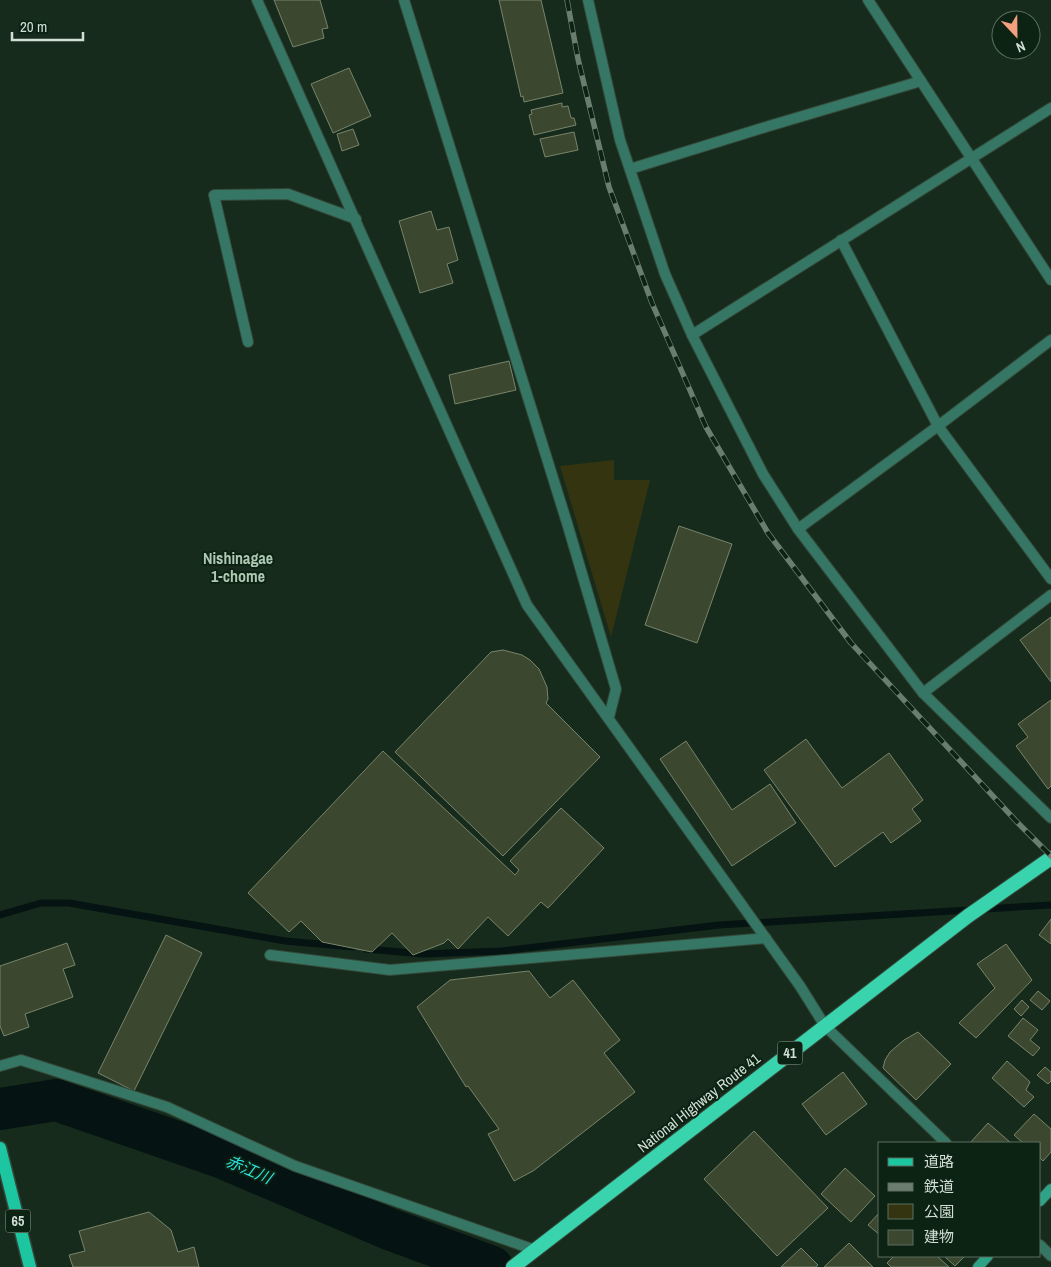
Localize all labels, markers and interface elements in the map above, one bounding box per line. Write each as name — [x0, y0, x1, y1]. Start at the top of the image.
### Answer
scale bar — [12, 10, 84, 42]
north arrow — [991, 10, 1041, 60]
text: 20 m — [20, 16, 47, 37]
text: N — [1014, 37, 1028, 57]
district label: Nishinagae 1-chome — [203, 547, 273, 587]
road number: 41 — [778, 1042, 802, 1064]
street label: National Highway Route 41 — [633, 1048, 765, 1157]
legend — [878, 1142, 1041, 1257]
water label: 赤江川 — [223, 1149, 277, 1189]
text: 道路 — [924, 1151, 954, 1172]
text: 鉄道 — [924, 1176, 954, 1197]
text: 公園 — [924, 1201, 954, 1222]
road number: 65 — [6, 1210, 30, 1232]
text: 建物 — [924, 1226, 954, 1247]

